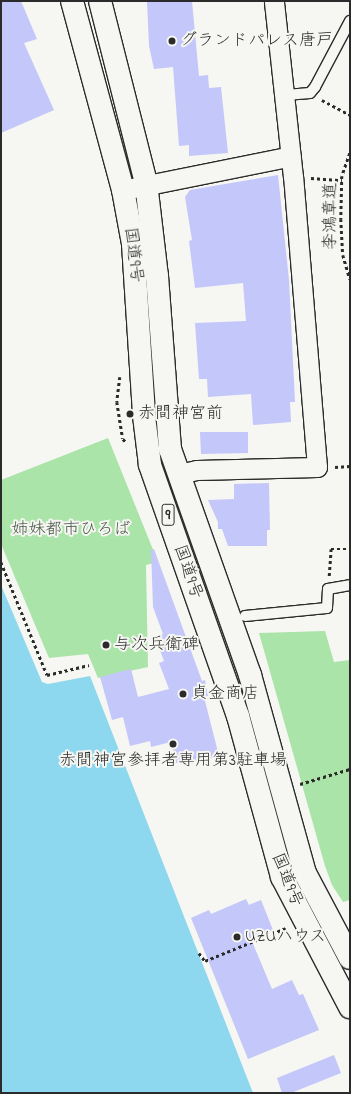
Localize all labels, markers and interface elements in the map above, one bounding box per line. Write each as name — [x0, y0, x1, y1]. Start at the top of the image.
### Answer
place label: グランドパレス唐戸 — [180, 31, 333, 51]
marker: グランドパレス唐戸 — [167, 36, 177, 46]
street label: 李鴻章道 — [321, 182, 341, 250]
street label: 国道9号 — [119, 226, 147, 284]
place label: 赤間神宮前 — [138, 404, 223, 424]
marker: 赤間神宮前 — [125, 409, 135, 419]
road number: 9 — [161, 501, 175, 529]
park label: 姉妹都市ひろば — [12, 520, 130, 540]
street label: 国道9号 — [169, 542, 207, 602]
place label: 与次兵衛碑 — [114, 635, 199, 655]
marker: 与次兵衛碑 — [101, 640, 111, 650]
place label: 貞金商店 — [191, 684, 259, 704]
marker: 貞金商店 — [178, 689, 188, 699]
marker: 赤間神宮参拝者専用第3駐車場 — [168, 739, 178, 749]
place label: 赤間神宮参拝者専用第3駐車場 — [59, 751, 287, 771]
street label: 国道9号 — [267, 850, 307, 910]
place label: UZUハウス — [245, 927, 327, 947]
marker: UZUハウス — [232, 932, 242, 942]

